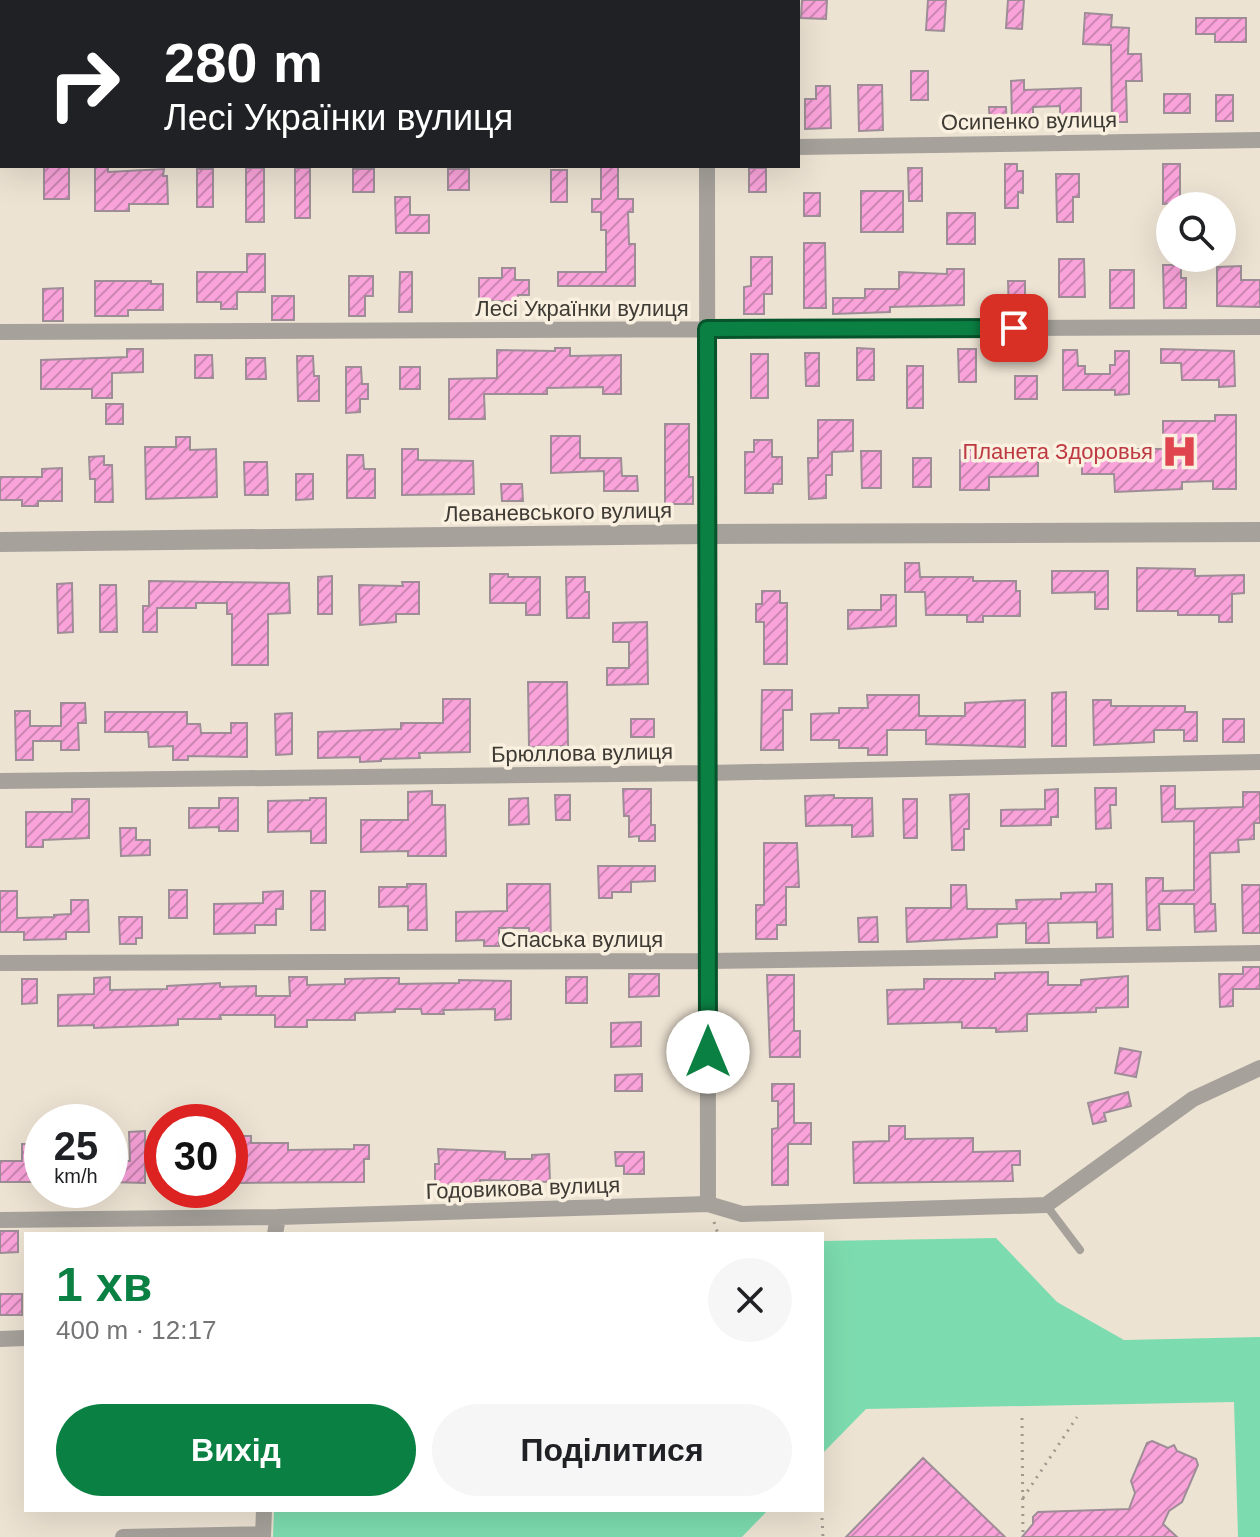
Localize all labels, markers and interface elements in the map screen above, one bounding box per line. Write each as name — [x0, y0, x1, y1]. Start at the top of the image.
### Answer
text: 280 m — [164, 31, 323, 94]
icon: right — [32, 32, 136, 136]
text: Лесі Українки вулиця — [164, 97, 513, 138]
street label: Осипенко вулиця — [941, 107, 1117, 135]
map controls — [1156, 192, 1236, 272]
button: search — [1156, 192, 1236, 272]
pin — [980, 294, 1048, 362]
street label: Лесі Українки вулиця — [475, 296, 689, 321]
icon: arrive — [992, 306, 1036, 350]
hospital icon: Планета Здоровья — [1160, 432, 1198, 470]
place label: Планета Здоровья — [962, 439, 1153, 464]
street label: Леваневського вулиця — [444, 498, 672, 526]
street label: Брюллова вулиця — [491, 739, 673, 767]
street label: Спаська вулиця — [501, 927, 663, 952]
position arrow — [666, 1010, 750, 1094]
speed limit sign: 30 — [144, 1104, 248, 1208]
text: 25 — [54, 1124, 98, 1168]
text: km/h — [54, 1165, 98, 1187]
street label: Годовикова вулиця — [425, 1172, 621, 1204]
text: 1 хв — [56, 1258, 152, 1311]
button: close — [708, 1258, 792, 1342]
text: 400 m · 12:17 — [56, 1315, 216, 1345]
button: Вихід — [56, 1404, 416, 1496]
button: Поділитися — [432, 1404, 792, 1496]

